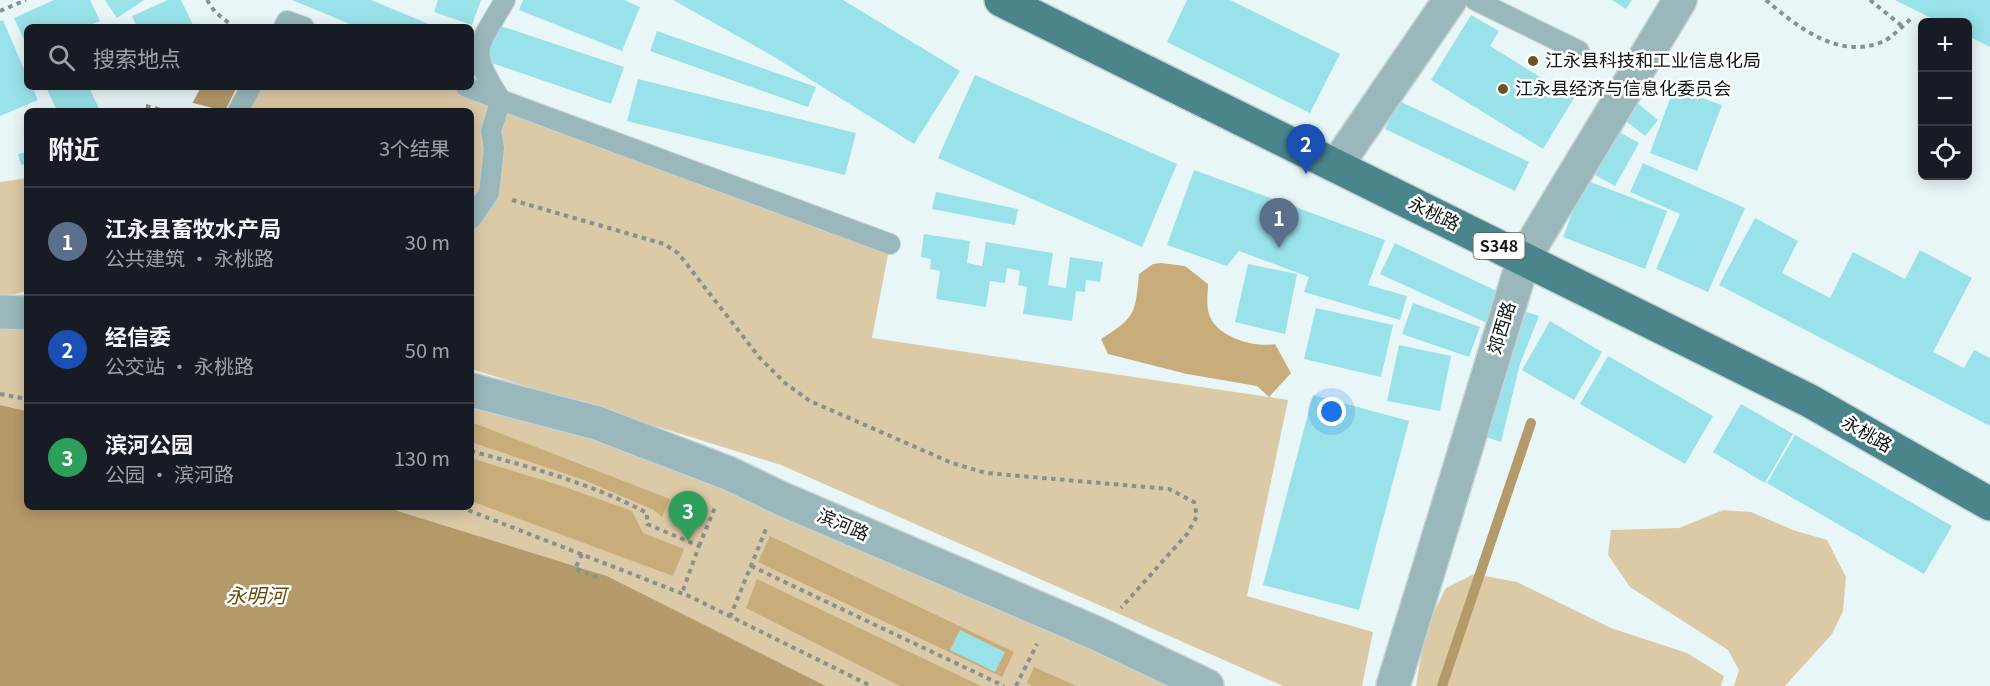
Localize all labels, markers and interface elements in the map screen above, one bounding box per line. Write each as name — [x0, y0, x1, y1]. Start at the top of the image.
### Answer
map controls — [1918, 18, 1972, 180]
button: + — [1918, 18, 1972, 72]
search box — [24, 24, 474, 90]
icon: search — [45, 41, 78, 74]
text: 搜索地点 — [93, 41, 181, 73]
place label: 江永县科技和工业信息化局 — [1545, 46, 1761, 72]
marker: 江永县科技和工业信息化局 — [1526, 54, 1540, 68]
button: − — [1918, 72, 1972, 126]
place label: 江永县经济与信息化委员会 — [1515, 74, 1731, 100]
marker: 江永县经济与信息化委员会 — [1496, 82, 1510, 96]
pin: 2 — [1286, 124, 1326, 174]
button: locate — [1918, 126, 1972, 180]
text: 附近 — [48, 129, 100, 166]
text: 3个结果 — [379, 133, 450, 162]
street label: 永桃路 — [1405, 189, 1465, 236]
pin: 1 — [1260, 198, 1298, 248]
text: 江永县畜牧水产局 — [105, 211, 281, 243]
text: 1 — [62, 227, 73, 256]
text: 30 m — [405, 227, 450, 256]
road number: S348 — [1474, 233, 1524, 259]
text: 公共建筑 · 永桃路 — [105, 243, 274, 272]
street label: 郊西路 — [1480, 298, 1520, 357]
text: 经信委 — [105, 319, 171, 351]
text: 2 — [62, 335, 73, 364]
text: 50 m — [405, 335, 450, 364]
text: 公交站 · 永桃路 — [105, 351, 254, 380]
your location — [1317, 397, 1346, 426]
street label: 永桃路 — [1838, 408, 1898, 457]
text: 滨河公园 — [105, 427, 193, 459]
text: 3 — [62, 443, 73, 472]
text: 130 m — [394, 443, 450, 472]
text: 公园 · 滨河路 — [105, 459, 234, 488]
pin: 3 — [668, 492, 708, 541]
street label: 滨河路 — [814, 501, 874, 546]
water label: 永明河 — [226, 580, 290, 609]

